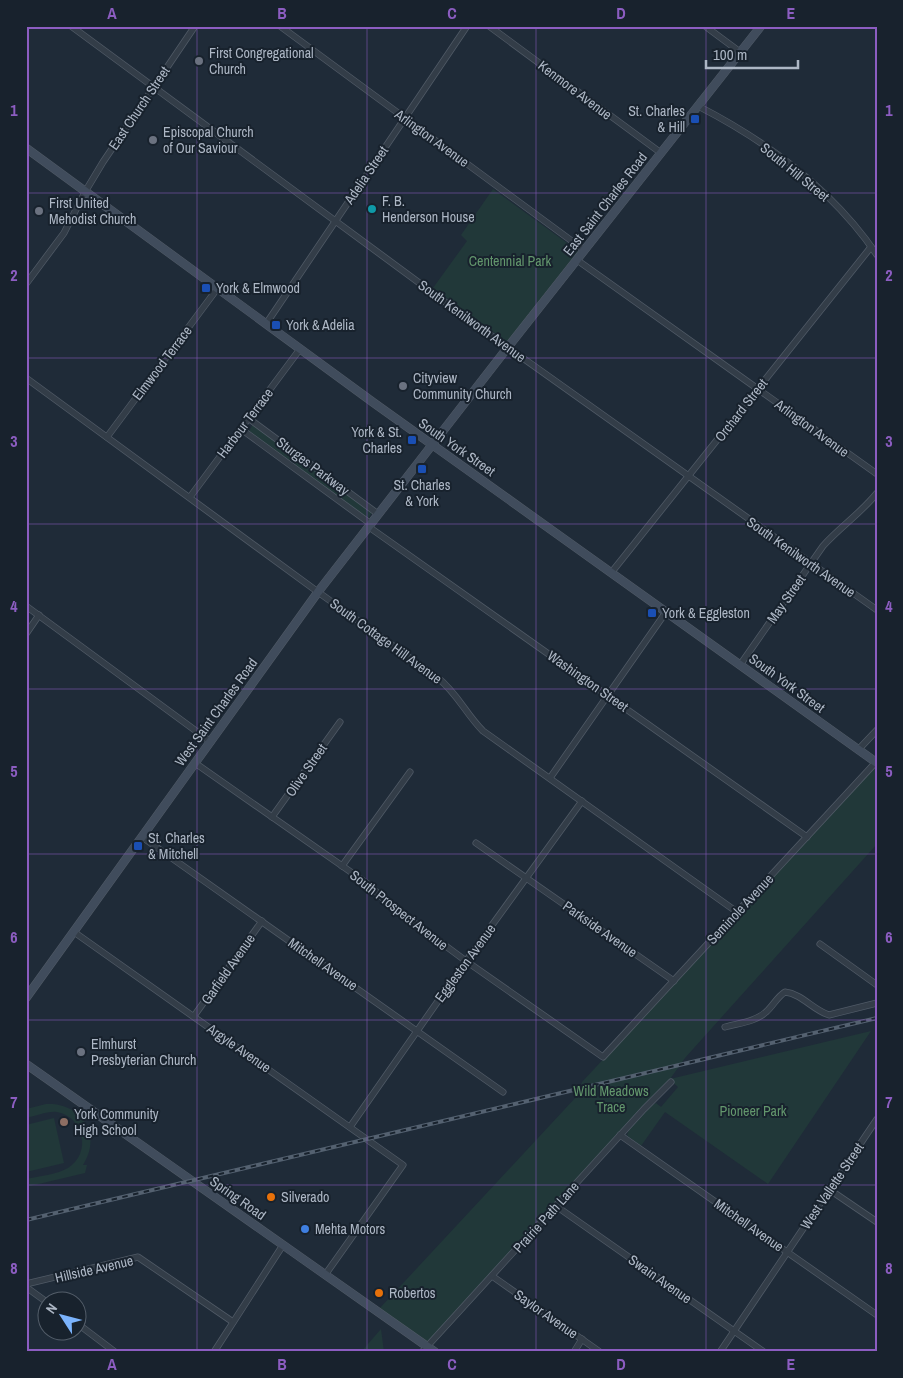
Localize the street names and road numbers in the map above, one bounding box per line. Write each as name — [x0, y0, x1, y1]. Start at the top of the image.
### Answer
street label: Kenmore Avenue — [534, 56, 616, 124]
street label: East Church Street — [104, 63, 174, 153]
street label: Arlington Avenue — [391, 104, 473, 171]
street label: South Hill Street — [757, 139, 833, 205]
street label: Adelia Street — [339, 142, 392, 208]
street label: East Saint Charles Road — [559, 149, 651, 259]
street label: South Kenilworth Avenue — [415, 276, 529, 366]
street label: Elmwood Terrace — [128, 322, 196, 404]
street label: Orchard Street — [711, 375, 771, 445]
street label: Harbour Terrace — [213, 385, 277, 461]
street label: Arlington Avenue — [771, 394, 853, 461]
street label: South York Street — [415, 414, 499, 480]
street label: Sturges Parkway — [273, 433, 353, 499]
street label: South Kenilworth Avenue — [743, 513, 859, 601]
street label: May Street — [763, 571, 809, 627]
street label: South Cottage Hill Avenue — [326, 594, 446, 688]
street label: Washington Street — [544, 646, 632, 716]
street label: South York Street — [745, 649, 829, 717]
street label: West Saint Charles Road — [171, 654, 261, 770]
street label: Olive Street — [281, 740, 331, 800]
street label: South Prospect Avenue — [346, 866, 452, 954]
street label: Seminole Avenue — [703, 870, 777, 948]
street label: Parkside Avenue — [559, 897, 641, 961]
street label: Eggleston Avenue — [431, 920, 499, 1006]
street label: Garfield Avenue — [197, 930, 259, 1008]
street label: Mitchell Avenue — [285, 933, 361, 995]
street label: Argyle Avenue — [203, 1019, 274, 1077]
street label: West Vallette Street — [796, 1139, 868, 1233]
street label: Spring Road — [206, 1172, 270, 1224]
street label: Prairie Path Lane — [509, 1178, 583, 1256]
street label: Mitchell Avenue — [711, 1194, 787, 1256]
street label: Hillside Avenue — [53, 1251, 135, 1287]
street label: Swain Avenue — [625, 1251, 695, 1307]
street label: Saylor Avenue — [511, 1285, 581, 1343]

